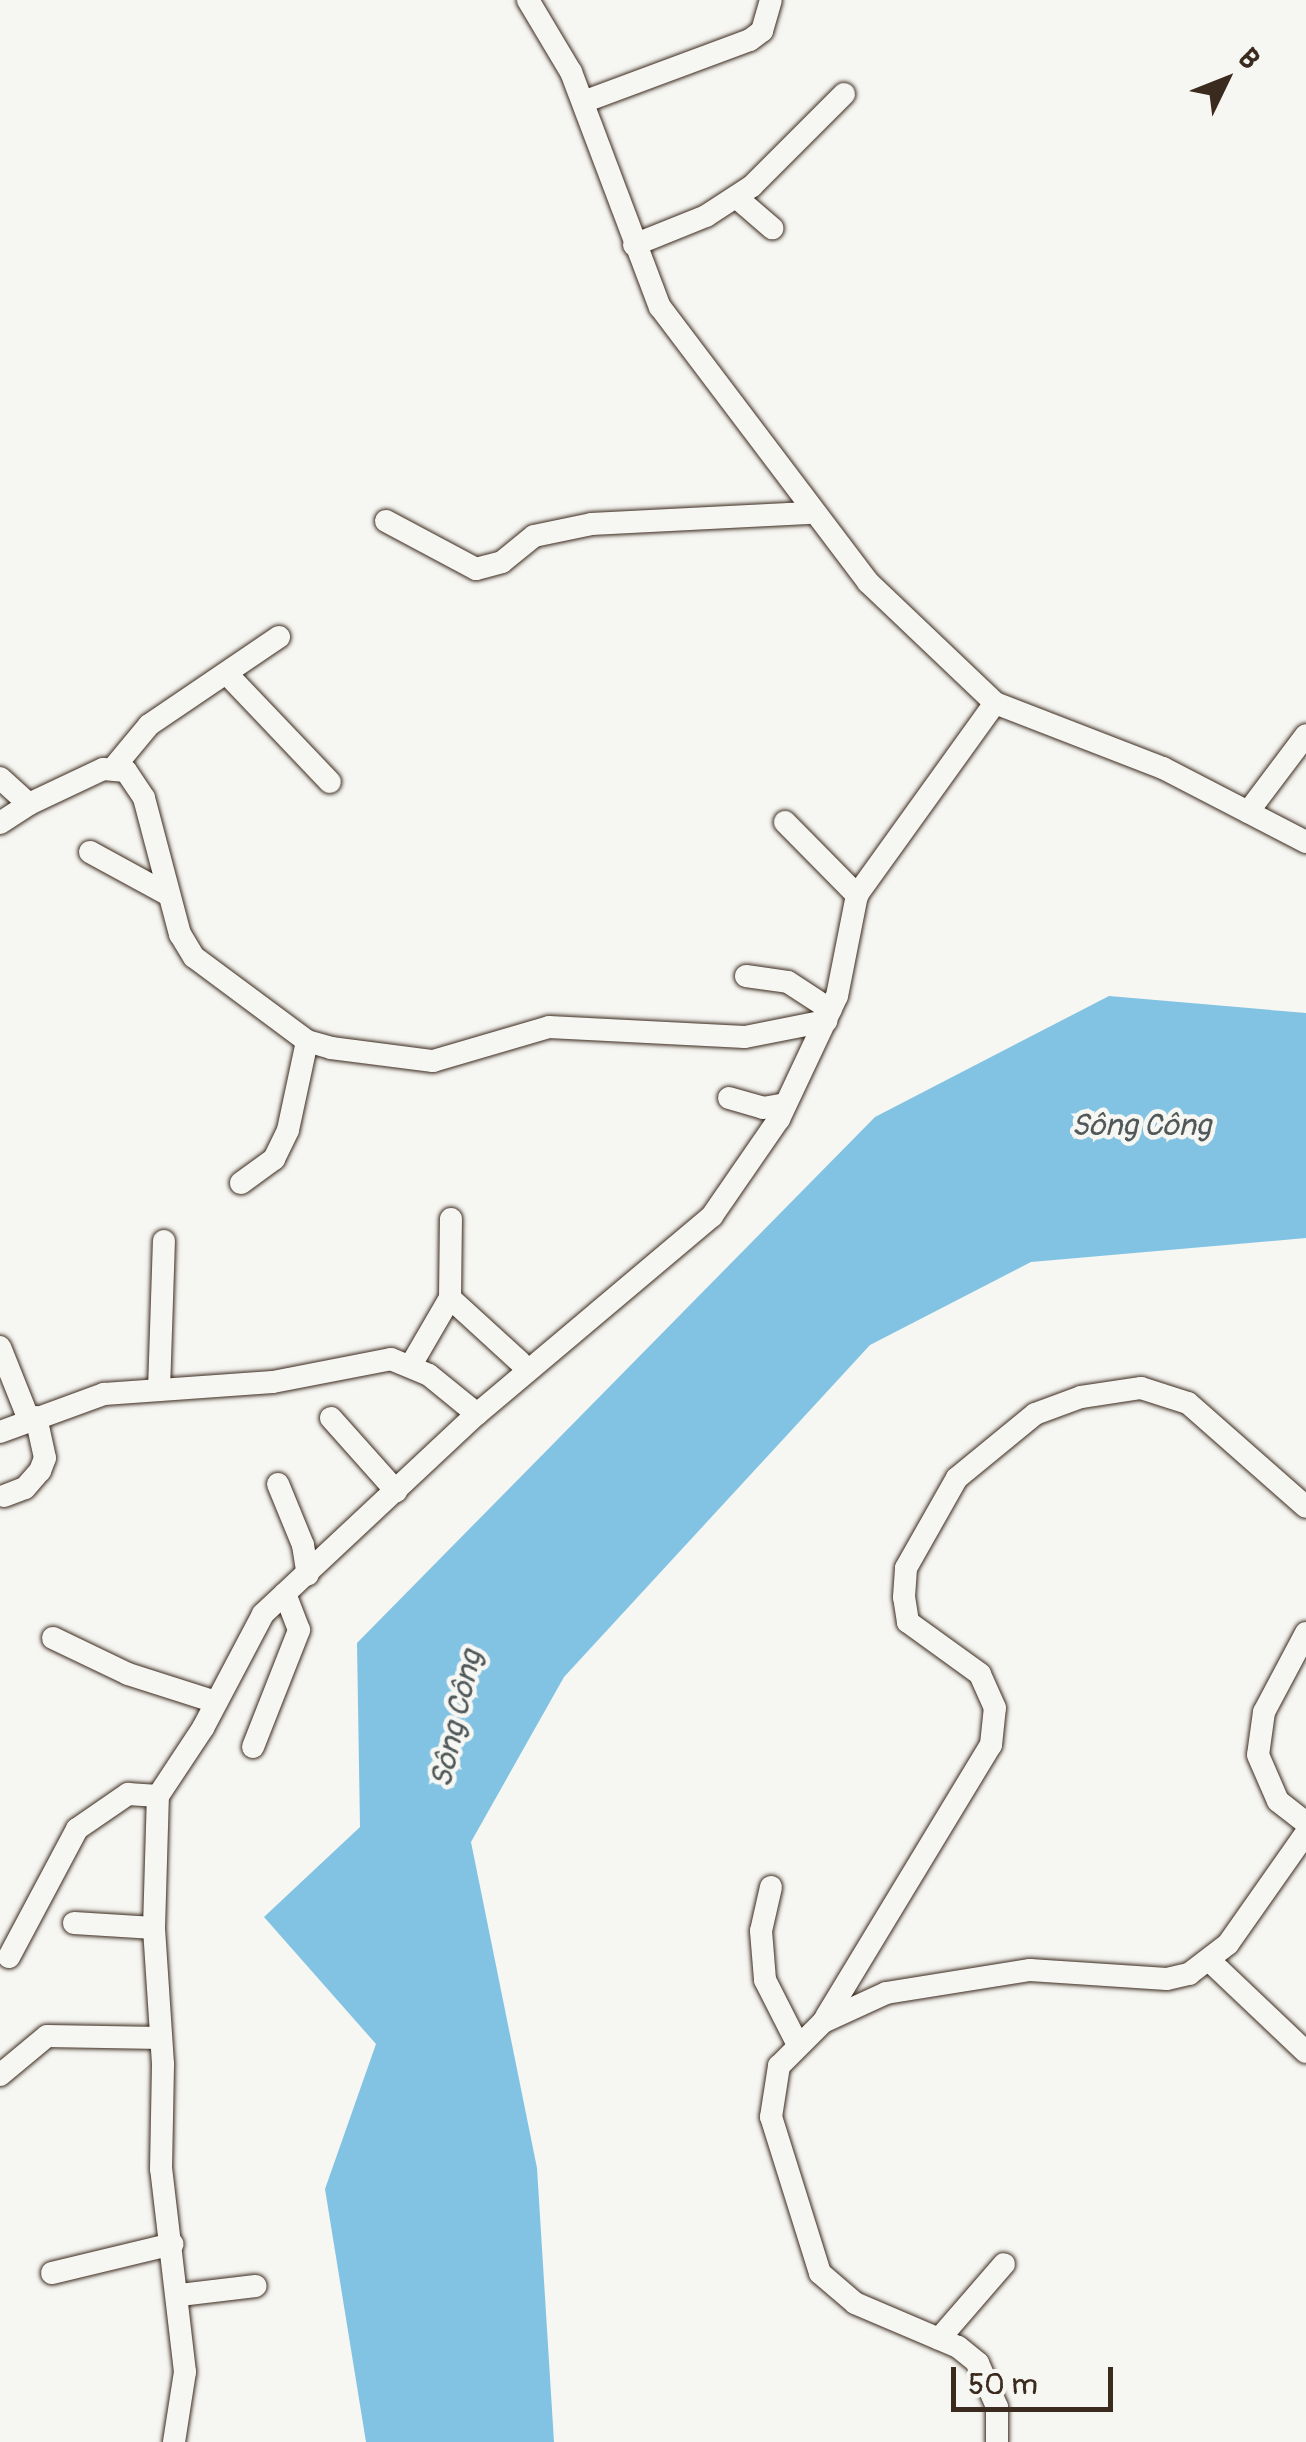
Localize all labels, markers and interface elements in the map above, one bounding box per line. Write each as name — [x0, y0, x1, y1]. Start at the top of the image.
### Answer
north arrow — [1176, 30, 1276, 130]
text: B — [1230, 41, 1267, 77]
water label: Sông Công — [1071, 1108, 1211, 1144]
water label: Sông Công — [424, 1647, 490, 1791]
scale bar — [956, 2347, 1118, 2409]
text: 50 m — [968, 2366, 1038, 2403]

